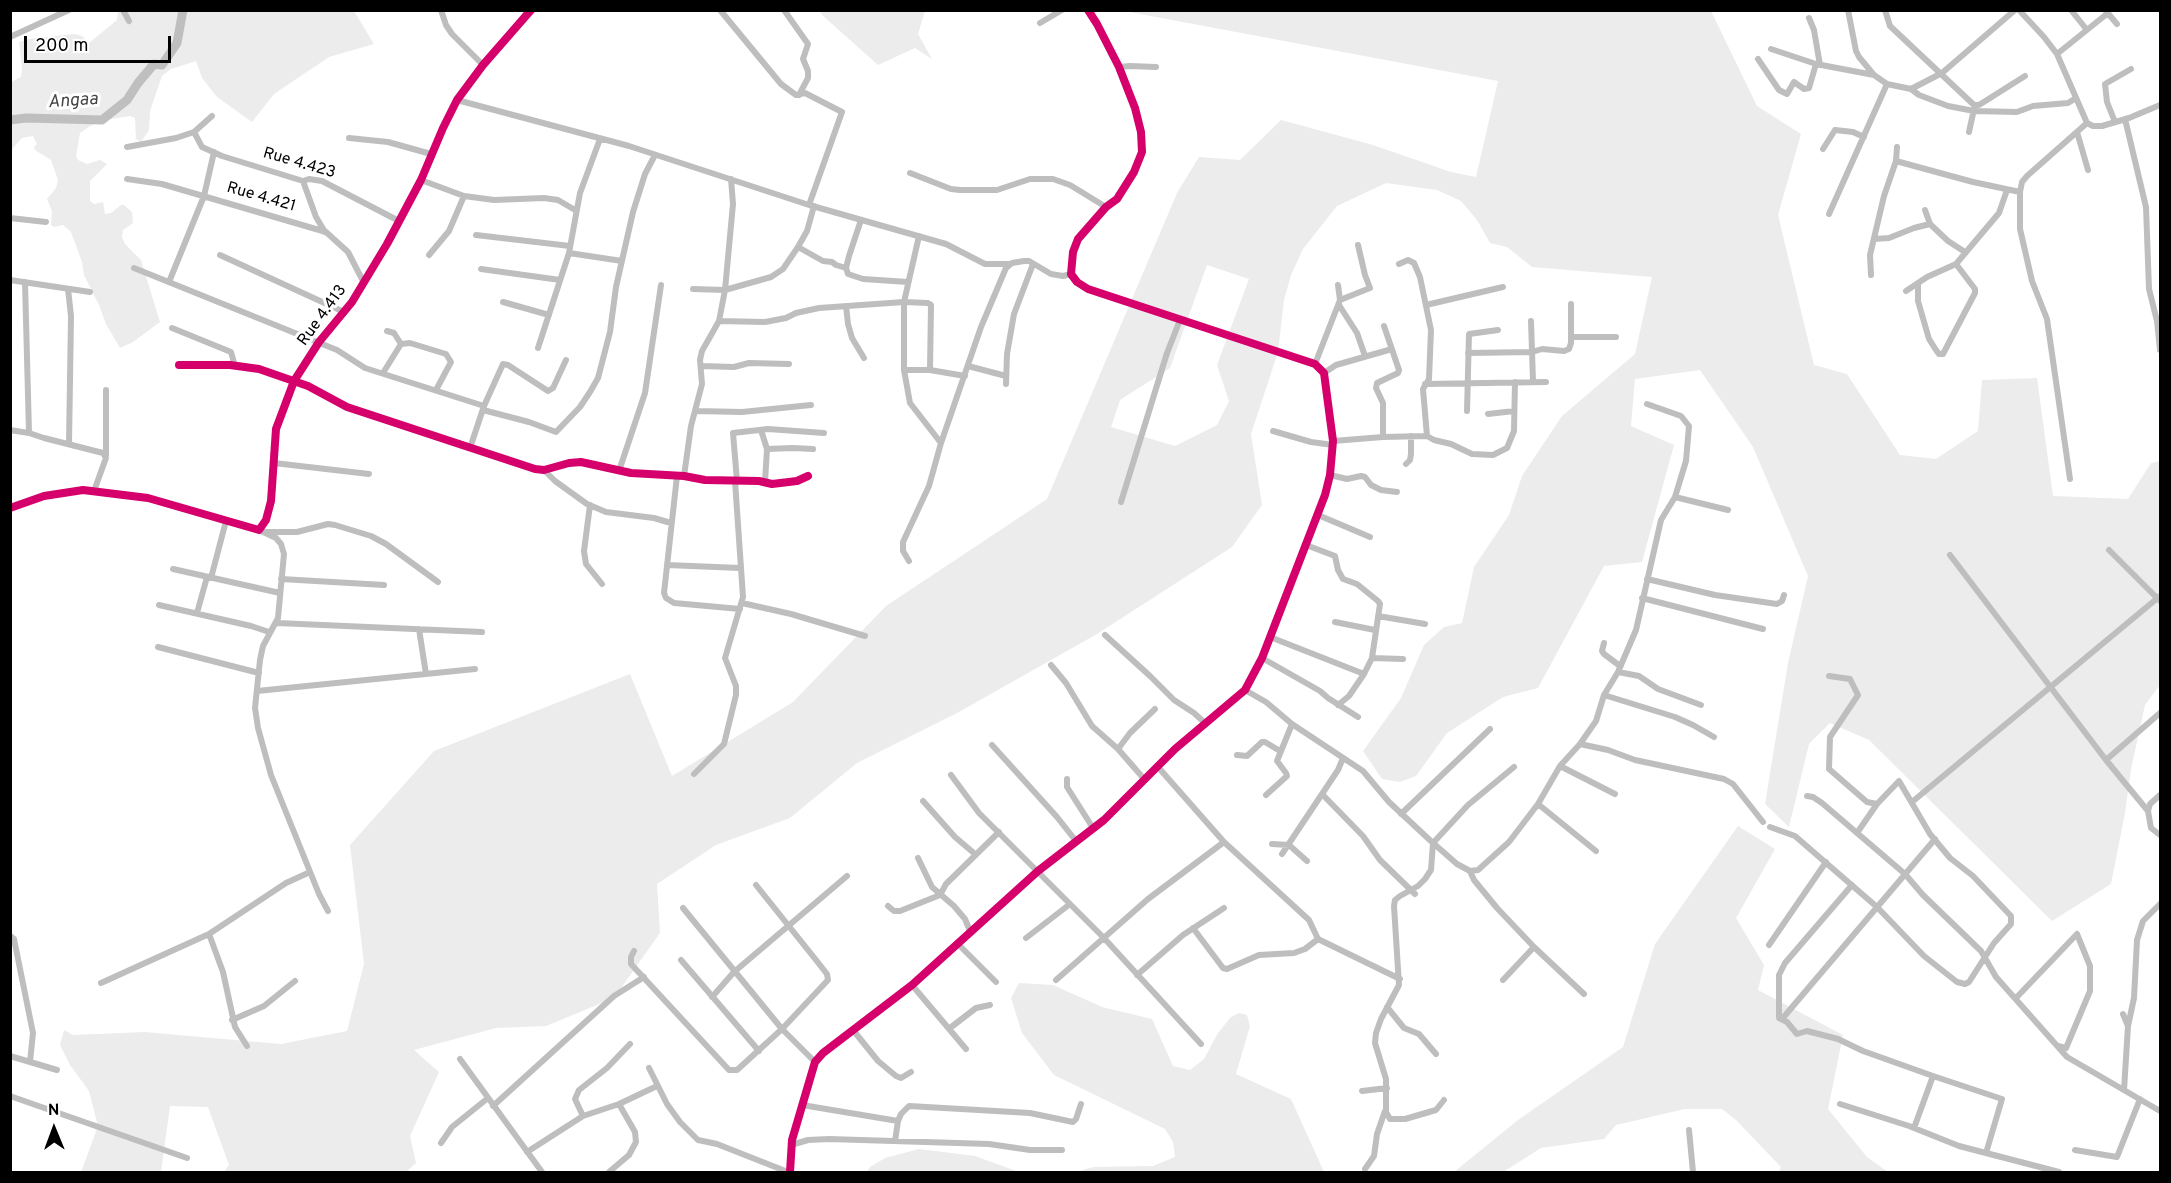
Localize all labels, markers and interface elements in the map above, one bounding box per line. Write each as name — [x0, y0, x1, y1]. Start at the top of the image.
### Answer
scale bar — [27, 24, 174, 62]
text: 200 m — [35, 35, 88, 58]
water label: Angaa — [47, 89, 99, 115]
street label: Rue 4.423 — [261, 144, 337, 184]
street label: Rue 4.421 — [224, 179, 298, 217]
street label: Rue 4.413 — [294, 282, 352, 350]
north arrow — [24, 1099, 84, 1159]
text: N — [48, 1101, 60, 1121]

